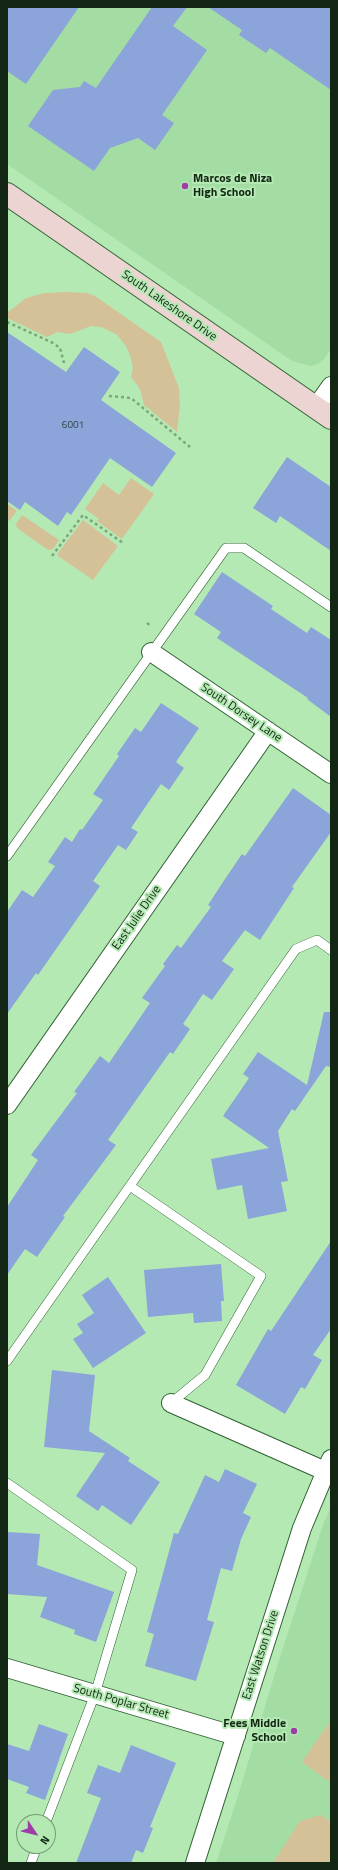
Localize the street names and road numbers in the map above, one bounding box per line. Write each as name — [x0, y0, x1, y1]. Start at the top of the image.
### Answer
street label: South Lakeshore Drive — [118, 268, 220, 344]
street label: South Dorsey Lane — [198, 680, 284, 746]
street label: East Julie Drive — [110, 883, 164, 953]
street label: East Watson Drive — [240, 1609, 282, 1701]
street label: South Poplar Street — [72, 1681, 170, 1723]

